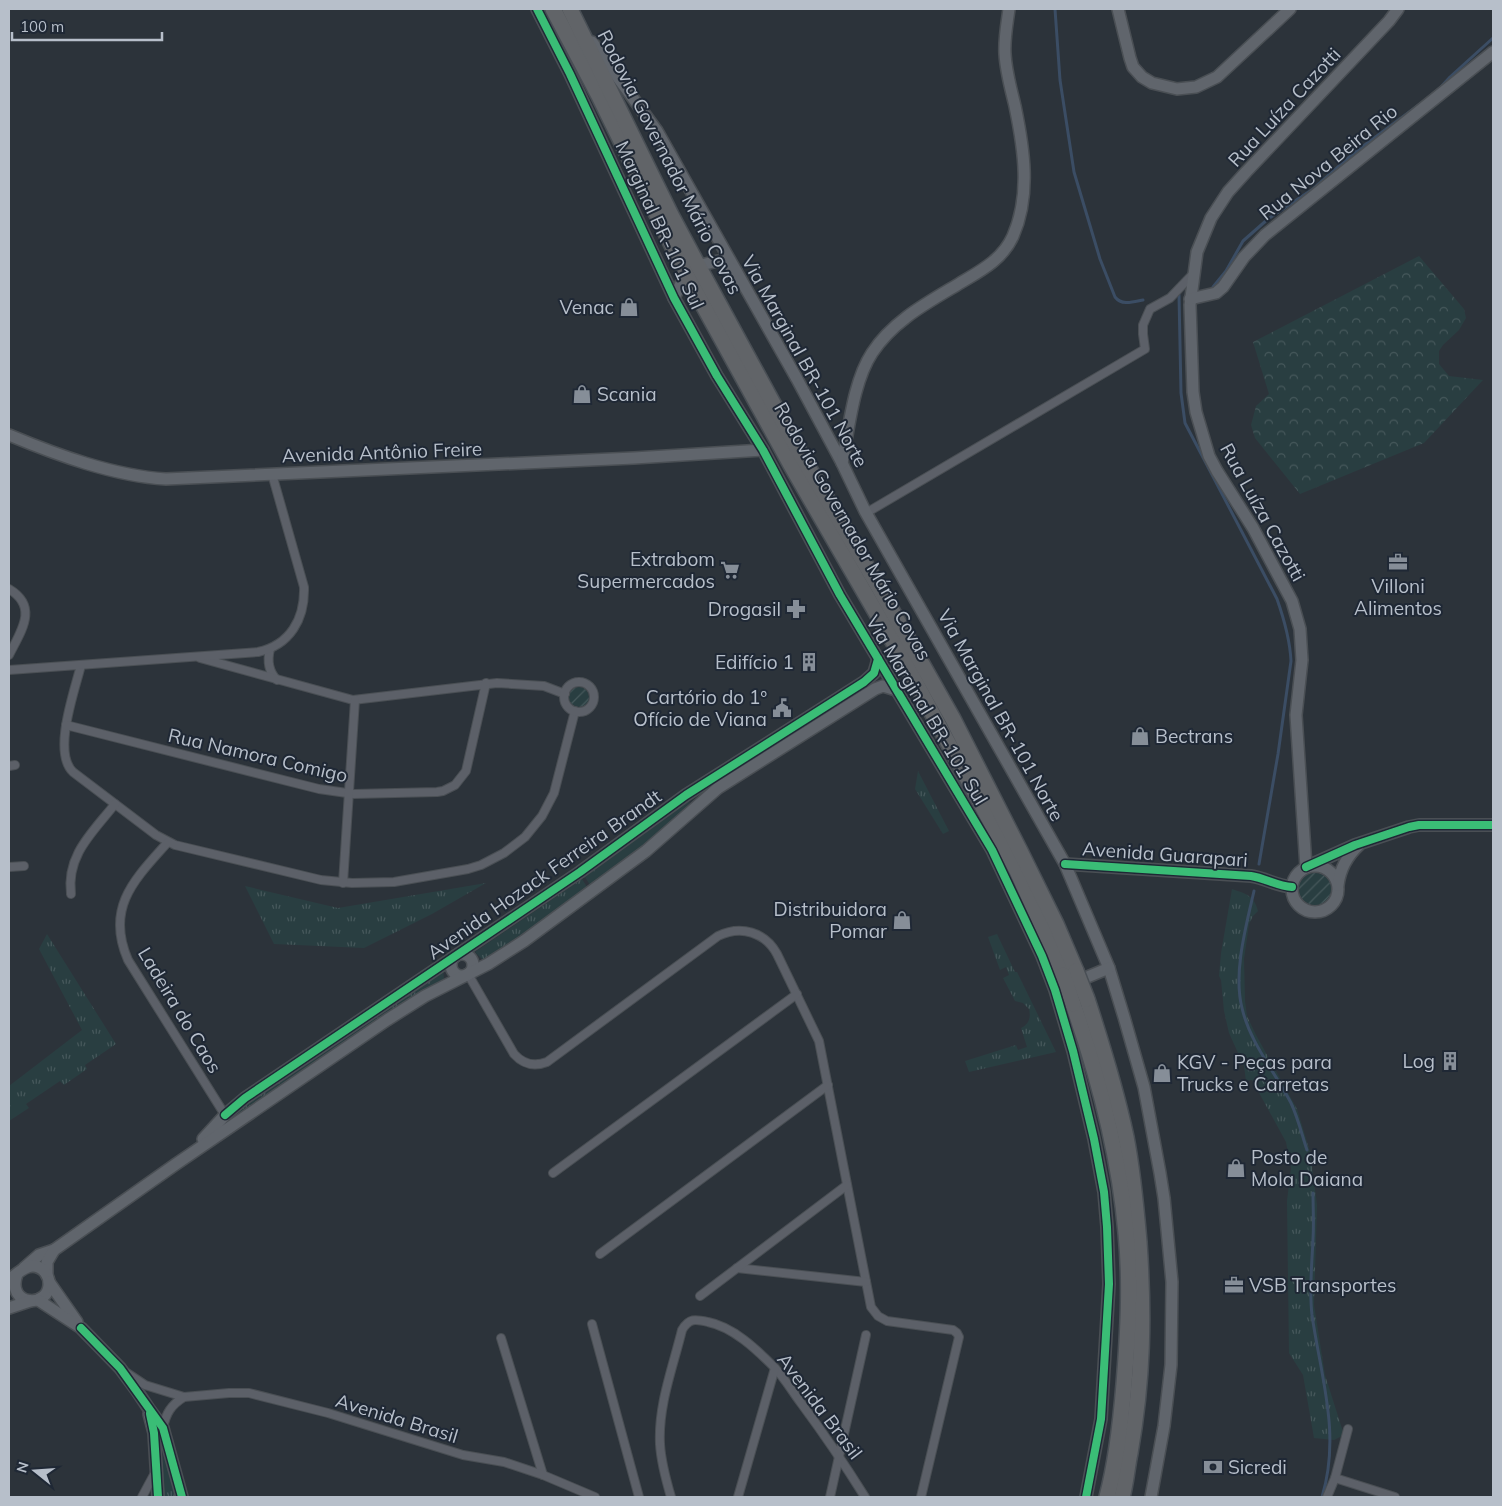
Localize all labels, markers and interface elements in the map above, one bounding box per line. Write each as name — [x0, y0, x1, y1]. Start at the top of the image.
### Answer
scale bar — [12, 10, 162, 42]
text: 100 m — [20, 17, 64, 36]
street label: Rodovia Governador Mário Covas — [593, 26, 747, 298]
street label: Rua Luíza Cazotti — [1223, 42, 1345, 172]
street label: Rua Nova Beira Rio — [1254, 99, 1402, 225]
street label: Marginal BR-101 Sul — [610, 137, 710, 313]
street label: Via Marginal BR-101 Norte — [737, 251, 873, 471]
place label: Venac — [560, 295, 614, 319]
shop icon: Venac — [618, 296, 640, 318]
place label: Scania — [597, 382, 657, 406]
shop icon: Scania — [571, 383, 593, 405]
street label: Rodovia Governador Mário Covas — [769, 398, 937, 664]
street label: Avenida Antônio Freire — [281, 437, 483, 467]
street label: Rua Luíza Cazotti — [1215, 439, 1311, 585]
place label: Extrabom Supermercados — [577, 547, 715, 593]
office icon: Villoni Alimentos — [1387, 551, 1409, 573]
supermarket icon: Extrabom Supermercados — [719, 559, 741, 581]
place label: Villoni Alimentos — [1354, 574, 1442, 620]
place label: Drogasil — [708, 597, 781, 621]
pharmacy icon: Drogasil — [785, 598, 807, 620]
street label: Via Marginal BR-101 Norte — [933, 605, 1069, 825]
street label: Via Marginal BR-101 Sul — [861, 611, 993, 809]
place label: Edifício 1 — [715, 650, 794, 674]
building icon: Edifício 1 — [798, 651, 820, 673]
place label: Cartório do 1º Ofício de Viana — [633, 685, 768, 731]
public building icon: Cartório do 1º Ofício de Viana — [771, 697, 793, 719]
street label: Rua Namora Comigo — [166, 723, 350, 787]
place label: Bectrans — [1155, 724, 1233, 748]
shop icon: Bectrans — [1129, 725, 1151, 747]
street label: Avenida Hozack Ferreira Brandt — [422, 784, 666, 964]
street label: Avenida Guarapari — [1081, 836, 1249, 872]
place label: Distribuidora Pomar — [774, 897, 887, 943]
shop icon: Distribuidora Pomar — [891, 909, 913, 931]
street label: Ladeira do Caos — [133, 943, 227, 1077]
place label: Log — [1402, 1049, 1435, 1073]
place label: KGV - Peças para Trucks e Carretas — [1177, 1050, 1332, 1096]
building icon: Log — [1439, 1050, 1461, 1072]
shop icon: KGV - Peças para Trucks e Carretas — [1151, 1062, 1173, 1084]
place label: Posto de Mola Daiana — [1251, 1145, 1363, 1191]
shop icon: Posto de Mola Daiana — [1225, 1157, 1247, 1179]
place label: VSB Transportes — [1249, 1273, 1397, 1297]
office icon: VSB Transportes — [1223, 1274, 1245, 1296]
street label: Avenida Brasil — [772, 1348, 868, 1464]
street label: Avenida Brasil — [333, 1388, 461, 1448]
north arrow — [10, 1446, 60, 1496]
place label: Sicredi — [1228, 1455, 1287, 1479]
bank icon: Sicredi — [1202, 1456, 1224, 1478]
text: N — [12, 1460, 33, 1475]

